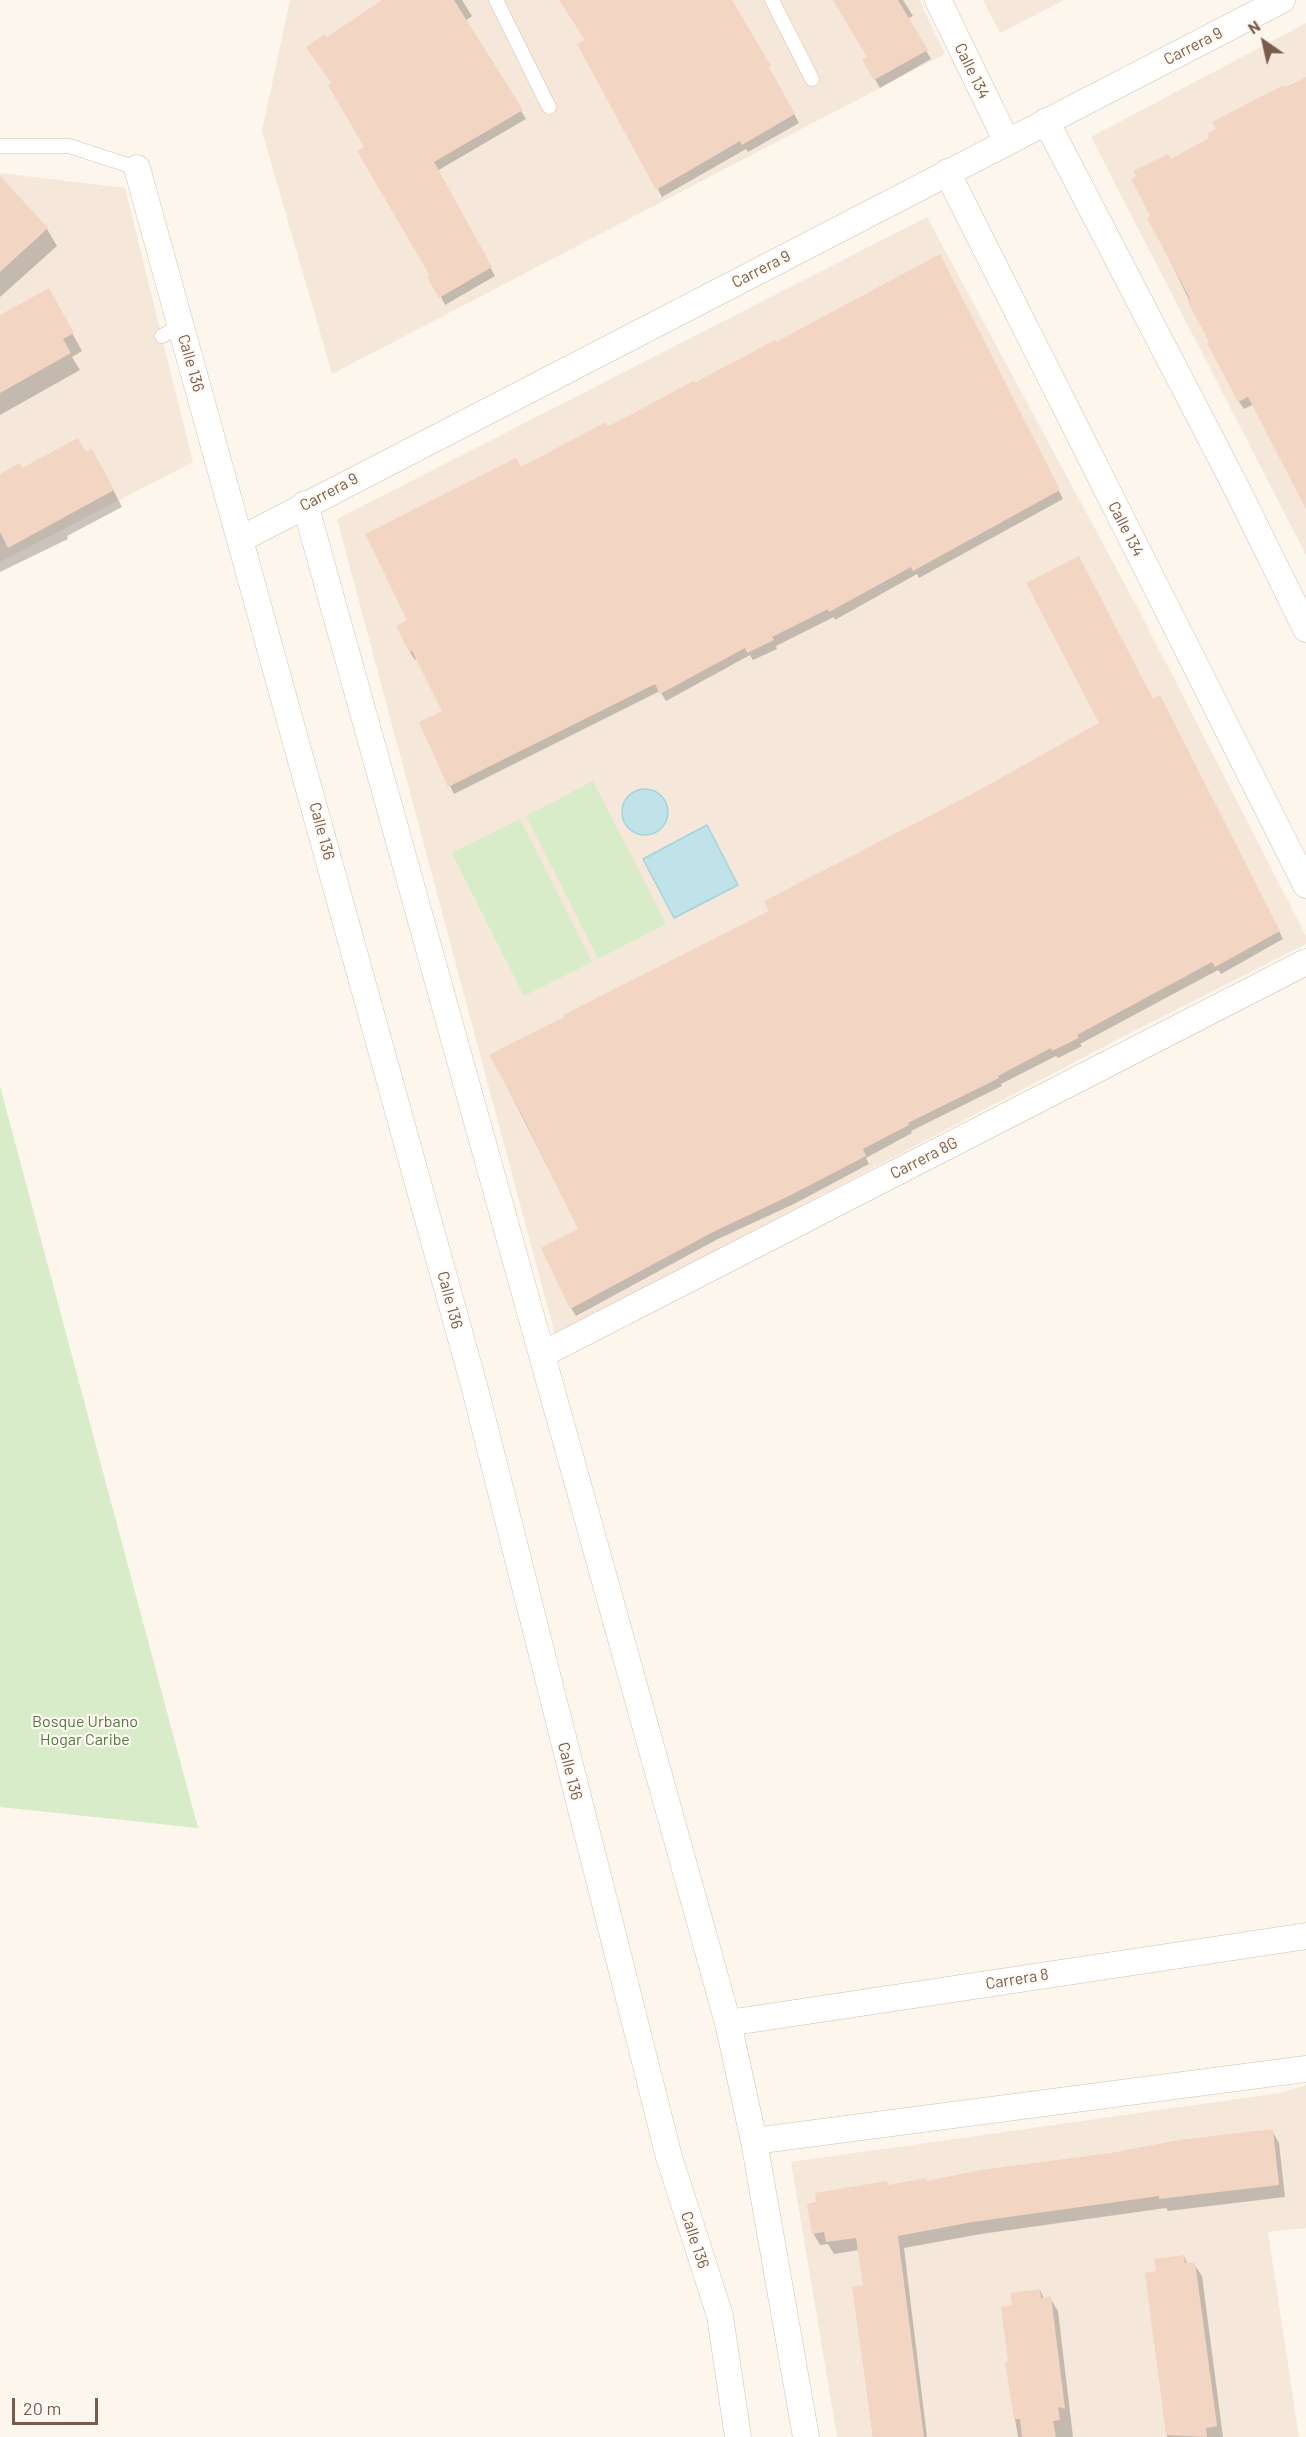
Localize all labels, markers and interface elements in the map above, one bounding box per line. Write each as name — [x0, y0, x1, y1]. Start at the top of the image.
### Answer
north arrow — [1234, 12, 1294, 72]
text: N — [1244, 16, 1263, 38]
street label: Carrera 9 — [1160, 23, 1226, 69]
street label: Calle 134 — [950, 40, 994, 102]
street label: Carrera 9 — [728, 246, 794, 292]
street label: Calle 136 — [174, 332, 208, 394]
street label: Carrera 9 — [297, 469, 361, 515]
street label: Calle 134 — [1104, 498, 1148, 560]
street label: Calle 136 — [305, 800, 339, 862]
street label: Carrera 8G — [887, 1133, 961, 1183]
street label: Calle 136 — [433, 1269, 467, 1331]
park label: Bosque Urbano Hogar Caribe — [32, 1712, 138, 1750]
street label: Calle 136 — [554, 1740, 586, 1802]
street label: Carrera 8 — [984, 1965, 1050, 1993]
street label: Calle 136 — [677, 2209, 713, 2271]
scale bar — [15, 2386, 100, 2424]
text: 20 m — [23, 2397, 61, 2419]

